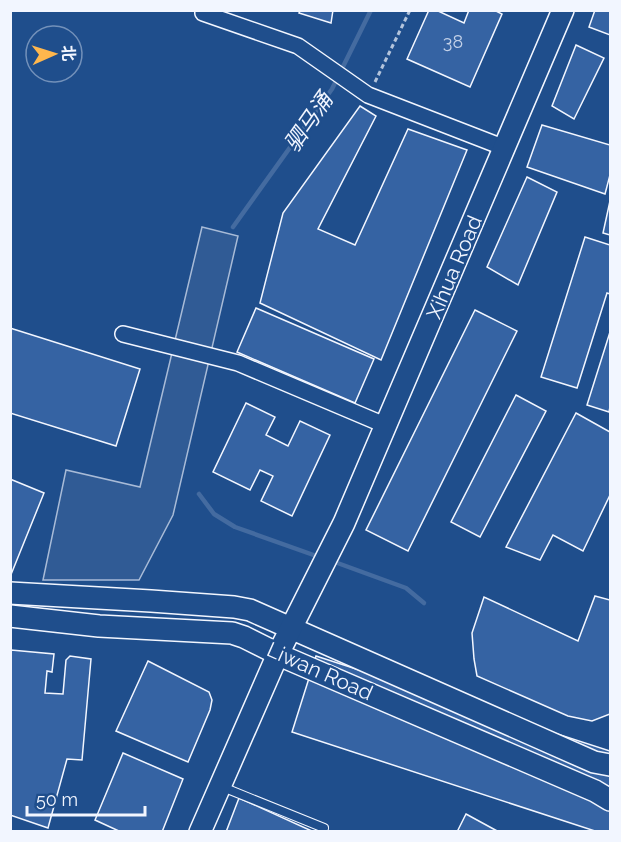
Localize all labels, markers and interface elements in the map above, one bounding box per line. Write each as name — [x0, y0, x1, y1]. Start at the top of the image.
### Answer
north arrow — [24, 24, 84, 84]
house number: 38 — [443, 31, 463, 52]
text: 北 — [59, 45, 78, 62]
water label: 驷马涌 — [278, 85, 339, 156]
street label: Xihua Road — [421, 212, 487, 322]
street label: Liwan Road — [263, 637, 377, 705]
scale bar — [27, 779, 146, 817]
text: 50 m — [36, 789, 78, 810]

